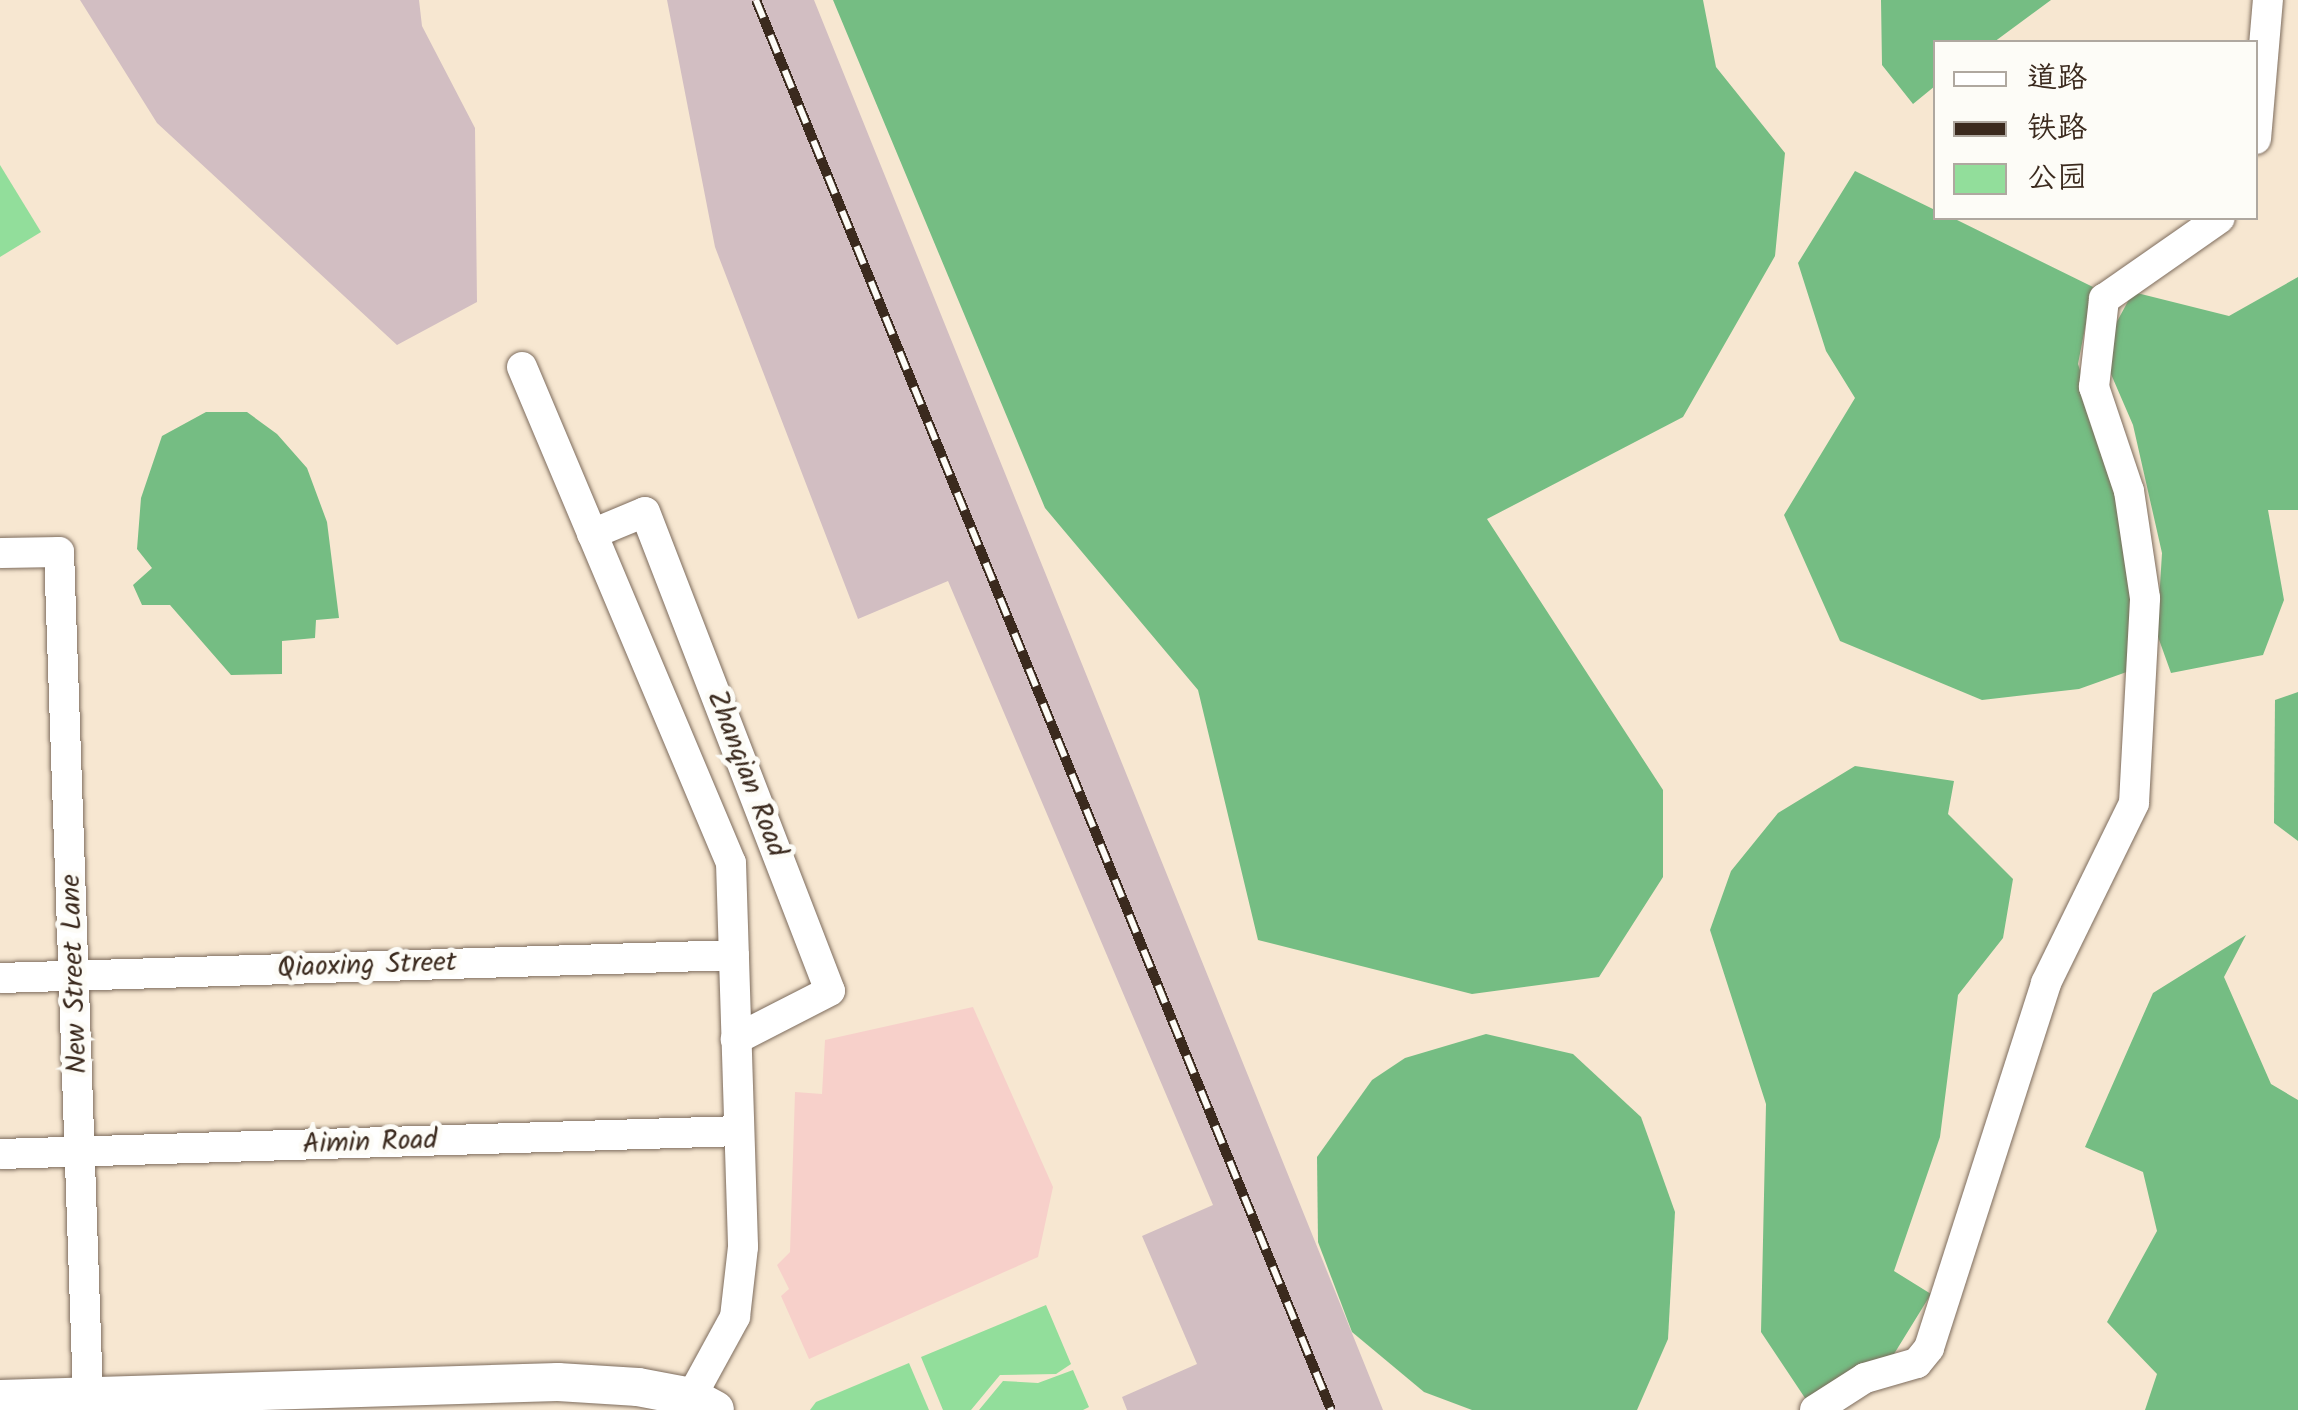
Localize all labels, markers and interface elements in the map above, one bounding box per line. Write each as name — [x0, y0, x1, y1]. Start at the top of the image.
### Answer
legend — [1933, 40, 2258, 220]
text: 道路 — [2027, 55, 2087, 103]
text: 铁路 — [2027, 105, 2087, 153]
text: 公园 — [2027, 155, 2087, 203]
street label: Zhanqian Road — [699, 686, 793, 862]
street label: New Street Lane — [55, 874, 95, 1074]
street label: Qiaoxing Street — [277, 946, 457, 986]
street label: Aimin Road — [302, 1124, 438, 1162]

